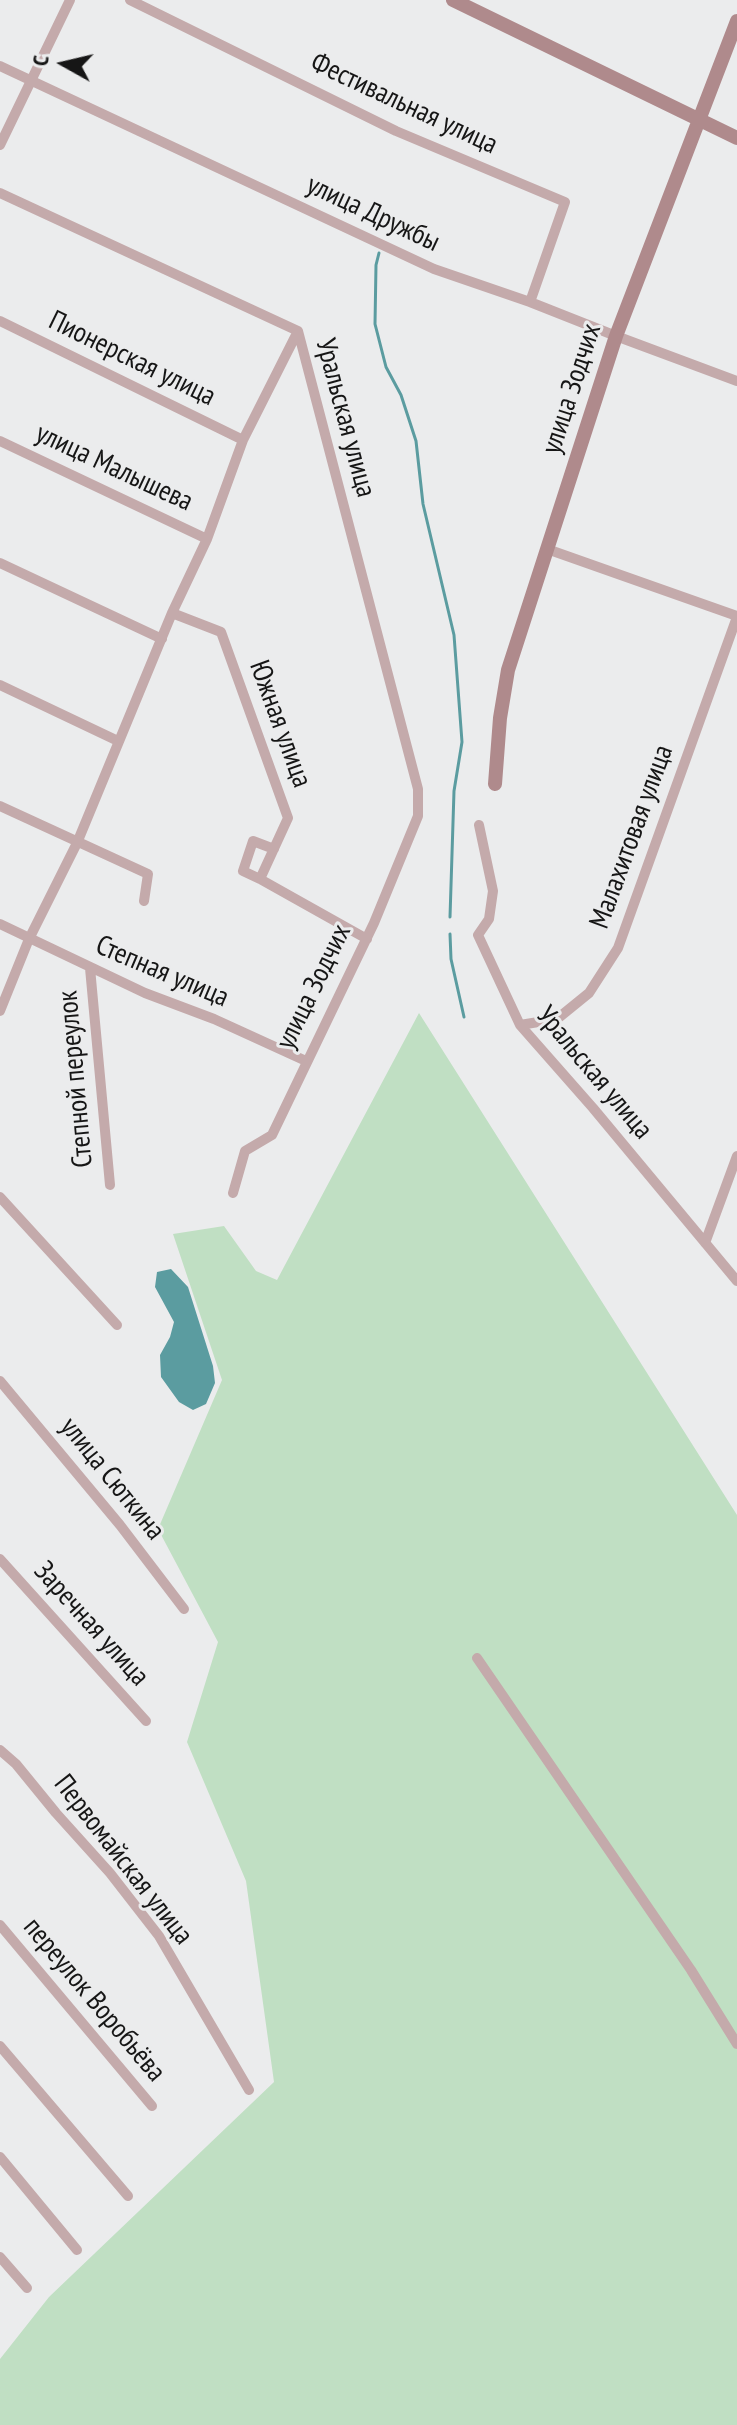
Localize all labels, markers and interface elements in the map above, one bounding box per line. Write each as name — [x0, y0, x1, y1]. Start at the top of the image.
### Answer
north arrow — [24, 24, 104, 104]
street label: Фестивальная улица — [305, 46, 503, 162]
text: С — [26, 54, 55, 68]
street label: улица Дружбы — [301, 169, 445, 259]
street label: Пионерская улица — [43, 304, 221, 414]
street label: улица Зодчих — [535, 320, 609, 458]
street label: Уральская улица — [308, 335, 382, 501]
street label: улица Малышева — [30, 417, 198, 519]
street label: Южная улица — [242, 656, 318, 792]
street label: Малахитовая улица — [583, 741, 681, 933]
street label: улица Зодчих — [269, 919, 359, 1055]
street label: Степная улица — [90, 929, 234, 1015]
street label: Степной переулок — [52, 989, 100, 1169]
street label: Уральская улица — [529, 1000, 659, 1146]
street label: улица Сюткина — [53, 1411, 171, 1547]
street label: Заречная улица — [26, 1555, 156, 1693]
street label: Первомайская улица — [46, 1768, 200, 1952]
street label: переулок Воробьёва — [16, 1911, 172, 2089]

